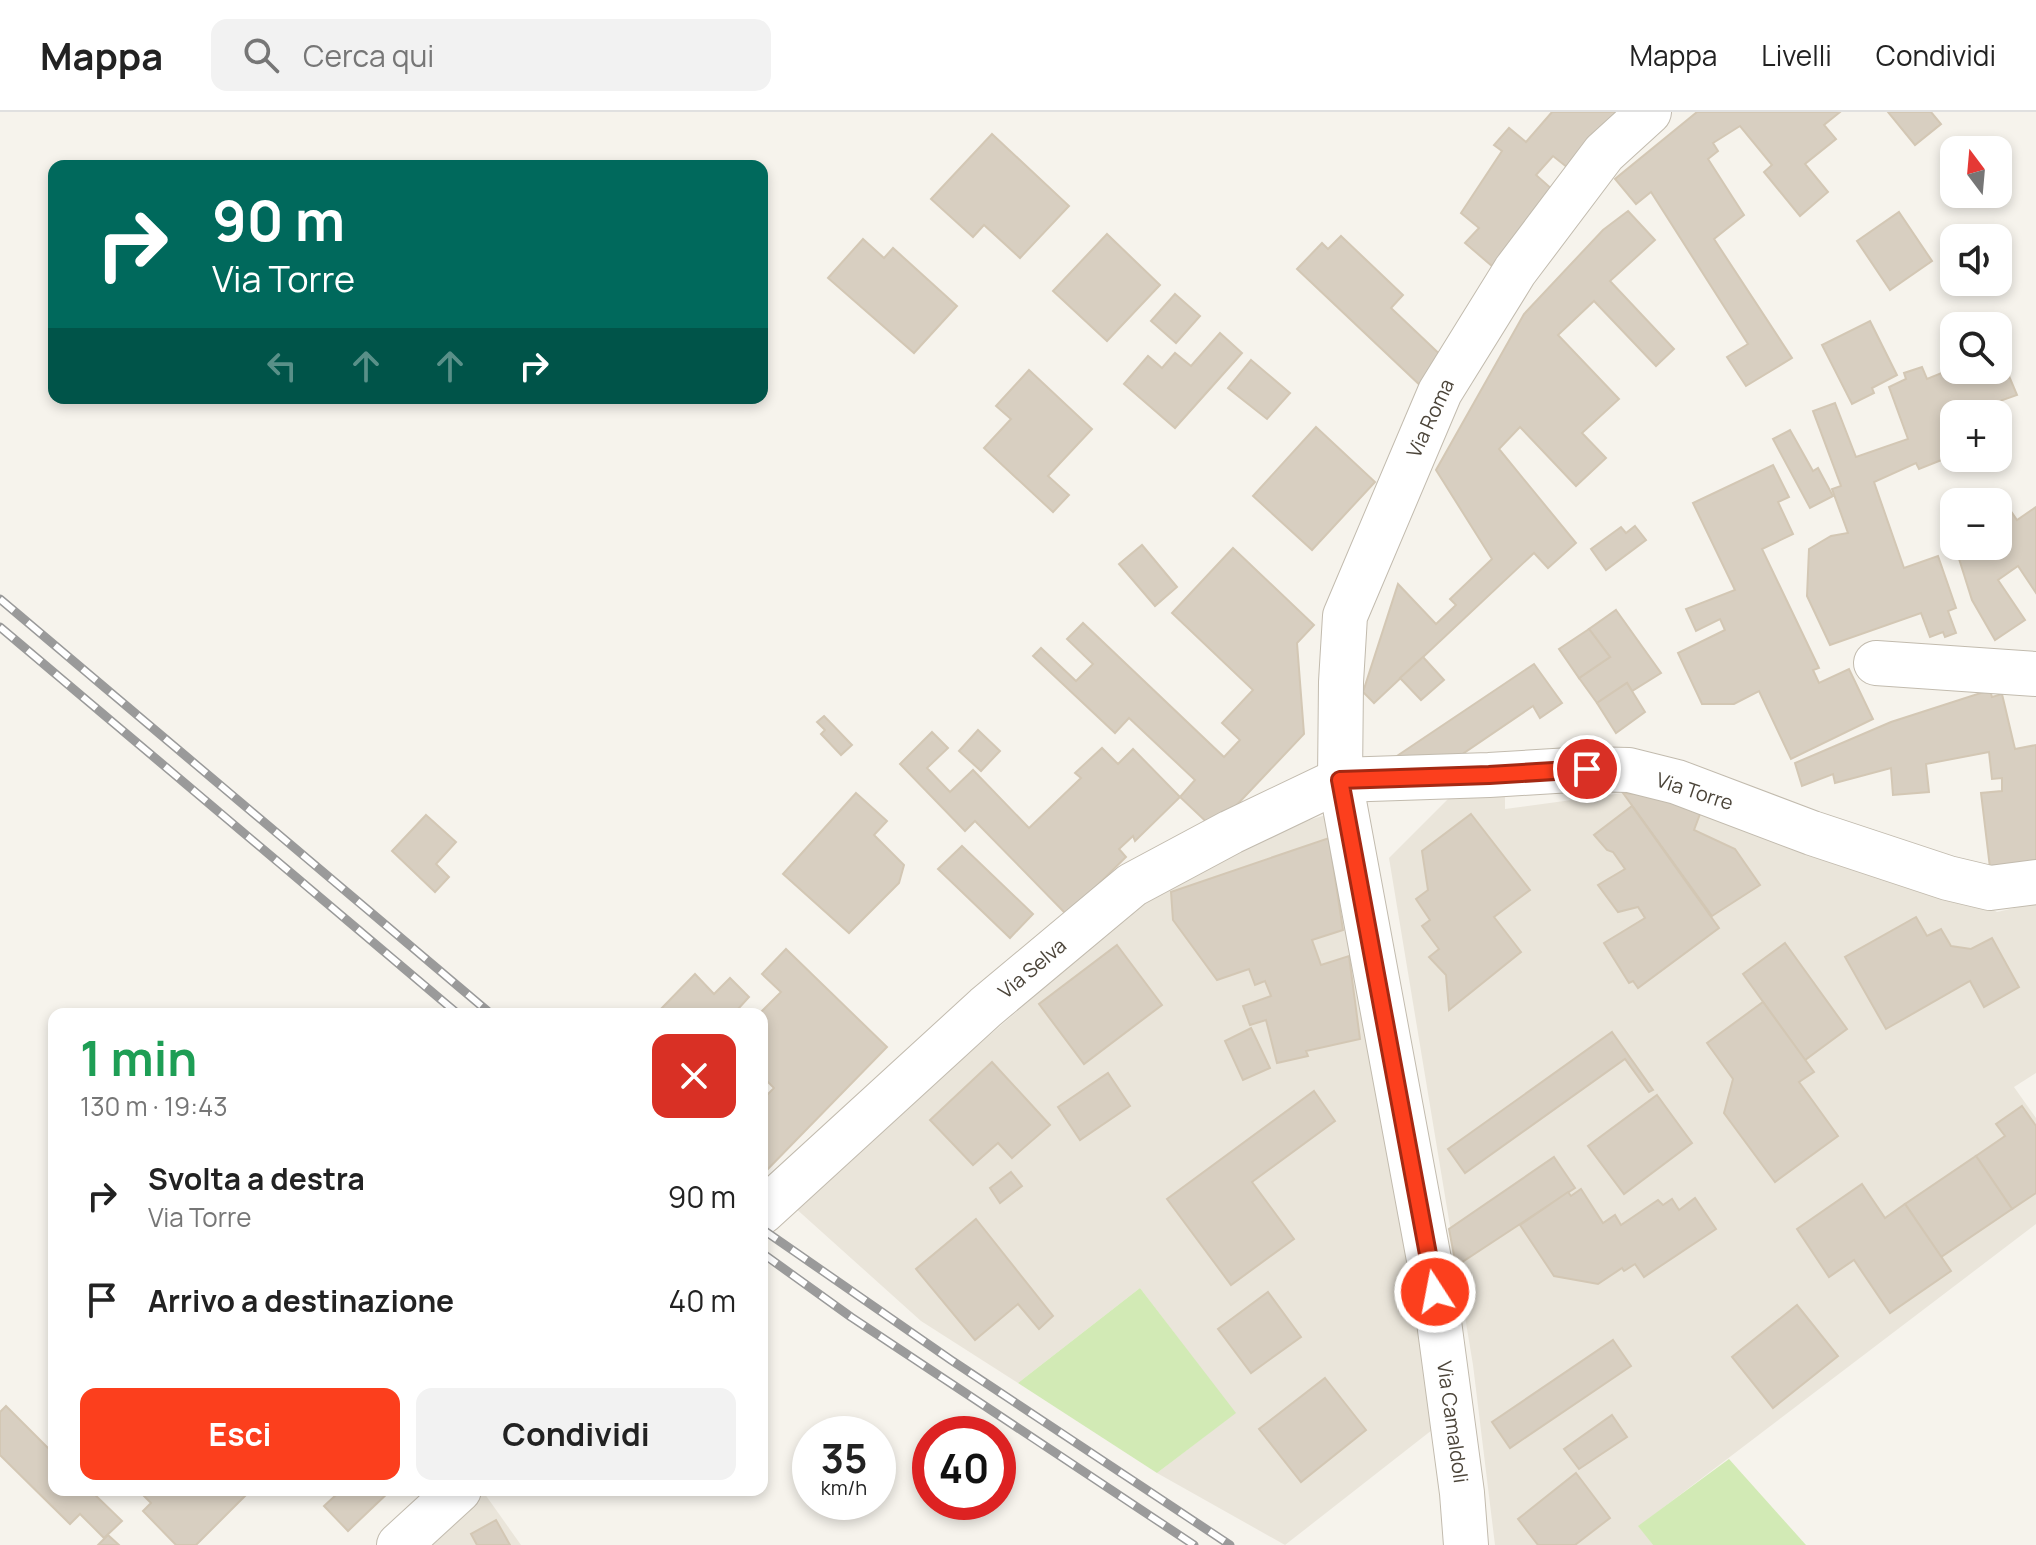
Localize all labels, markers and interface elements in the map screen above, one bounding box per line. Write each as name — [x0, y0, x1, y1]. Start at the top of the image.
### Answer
search box — [211, 19, 771, 91]
text: Mappa — [40, 29, 163, 81]
icon: search — [239, 33, 283, 77]
text: Cerca qui — [303, 35, 434, 76]
text: Mappa — [1630, 36, 1717, 74]
text: Livelli — [1761, 36, 1832, 74]
text: Condividi — [1876, 36, 1996, 74]
north arrow — [1940, 136, 2012, 208]
map controls — [1940, 136, 2012, 560]
text: 90 m — [212, 181, 345, 258]
icon: right — [80, 192, 184, 296]
button: sound — [1940, 224, 2012, 296]
text: Via Torre — [212, 254, 355, 303]
button: search — [1940, 312, 2012, 384]
icon: left — [260, 344, 304, 388]
icon: ahead — [344, 344, 388, 388]
icon: ahead — [428, 344, 472, 388]
icon: right — [512, 344, 556, 388]
street label: Via Roma — [1400, 374, 1460, 462]
button: + — [1940, 400, 2012, 472]
button: − — [1940, 488, 2012, 560]
pin — [1553, 735, 1621, 803]
icon: arrive — [1565, 747, 1609, 791]
street label: Via Torre — [1653, 766, 1737, 816]
street label: Via Selva — [992, 932, 1072, 1004]
text: 1 min — [80, 1025, 197, 1090]
button: close — [652, 1034, 736, 1118]
text: 130 m · 19:43 — [80, 1088, 228, 1124]
text: Svolta a destra — [148, 1158, 365, 1199]
icon: right — [80, 1174, 124, 1218]
text: 90 m — [668, 1176, 736, 1217]
text: Via Torre — [148, 1199, 251, 1235]
position arrow — [1393, 1250, 1477, 1334]
icon: arrive — [80, 1278, 124, 1322]
text: Arrivo a destinazione — [148, 1280, 454, 1321]
text: 40 m — [669, 1280, 736, 1321]
street label: Via Camaldoli — [1431, 1359, 1475, 1485]
button: Esci — [80, 1388, 400, 1480]
button: Condividi — [416, 1388, 736, 1480]
speed limit sign: 40 — [912, 1416, 1016, 1520]
text: 35 — [821, 1430, 867, 1485]
text: km/h — [821, 1474, 867, 1501]

